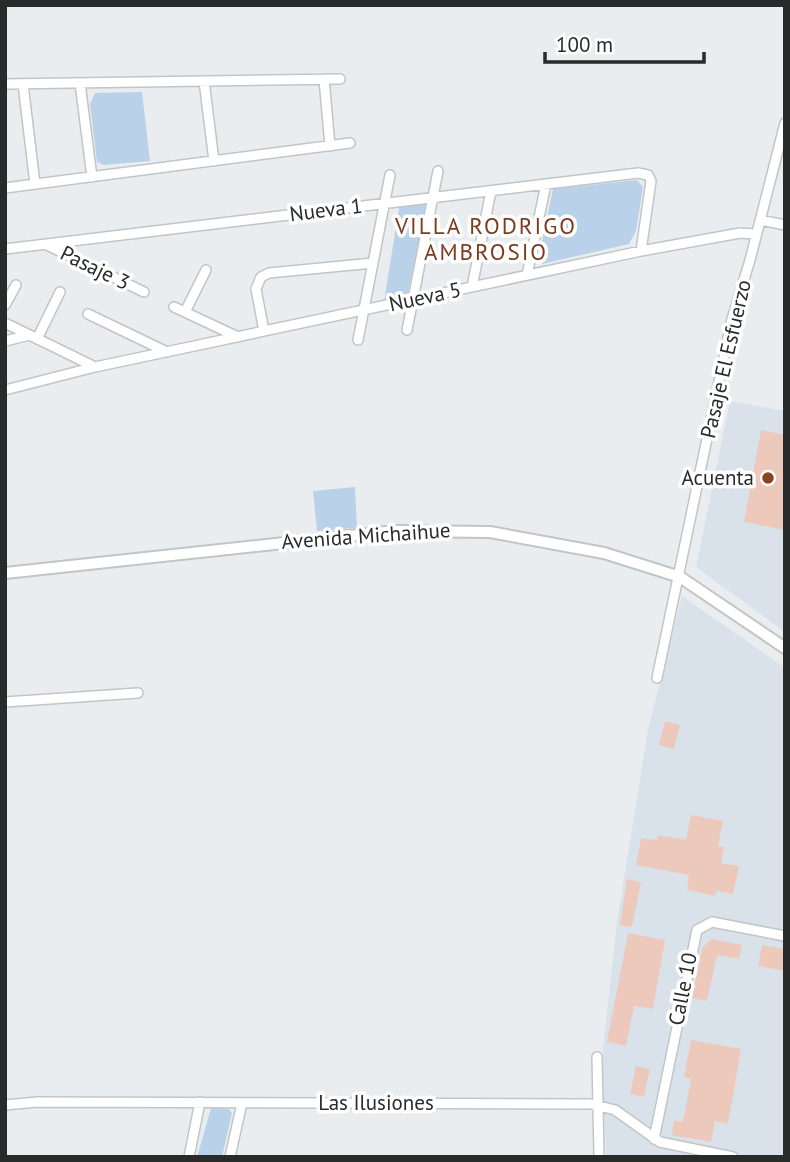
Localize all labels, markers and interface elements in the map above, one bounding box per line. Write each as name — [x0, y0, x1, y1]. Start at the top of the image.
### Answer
scale bar — [545, 21, 704, 65]
text: 100 m — [556, 31, 613, 58]
street label: Nueva 1 — [288, 192, 364, 227]
district label: VILLA RODRIGO AMBROSIO — [394, 211, 577, 266]
street label: Pasaje 3 — [56, 239, 134, 296]
street label: Nueva 5 — [386, 276, 464, 317]
street label: Pasaje El Esfuerzo — [694, 277, 757, 441]
place label: Acuenta — [682, 464, 754, 491]
marker: Acuenta — [760, 470, 776, 486]
street label: Avenida Michaihue — [281, 516, 451, 555]
street label: Calle 10 — [662, 950, 703, 1028]
street label: Las Ilusiones — [318, 1089, 434, 1116]

